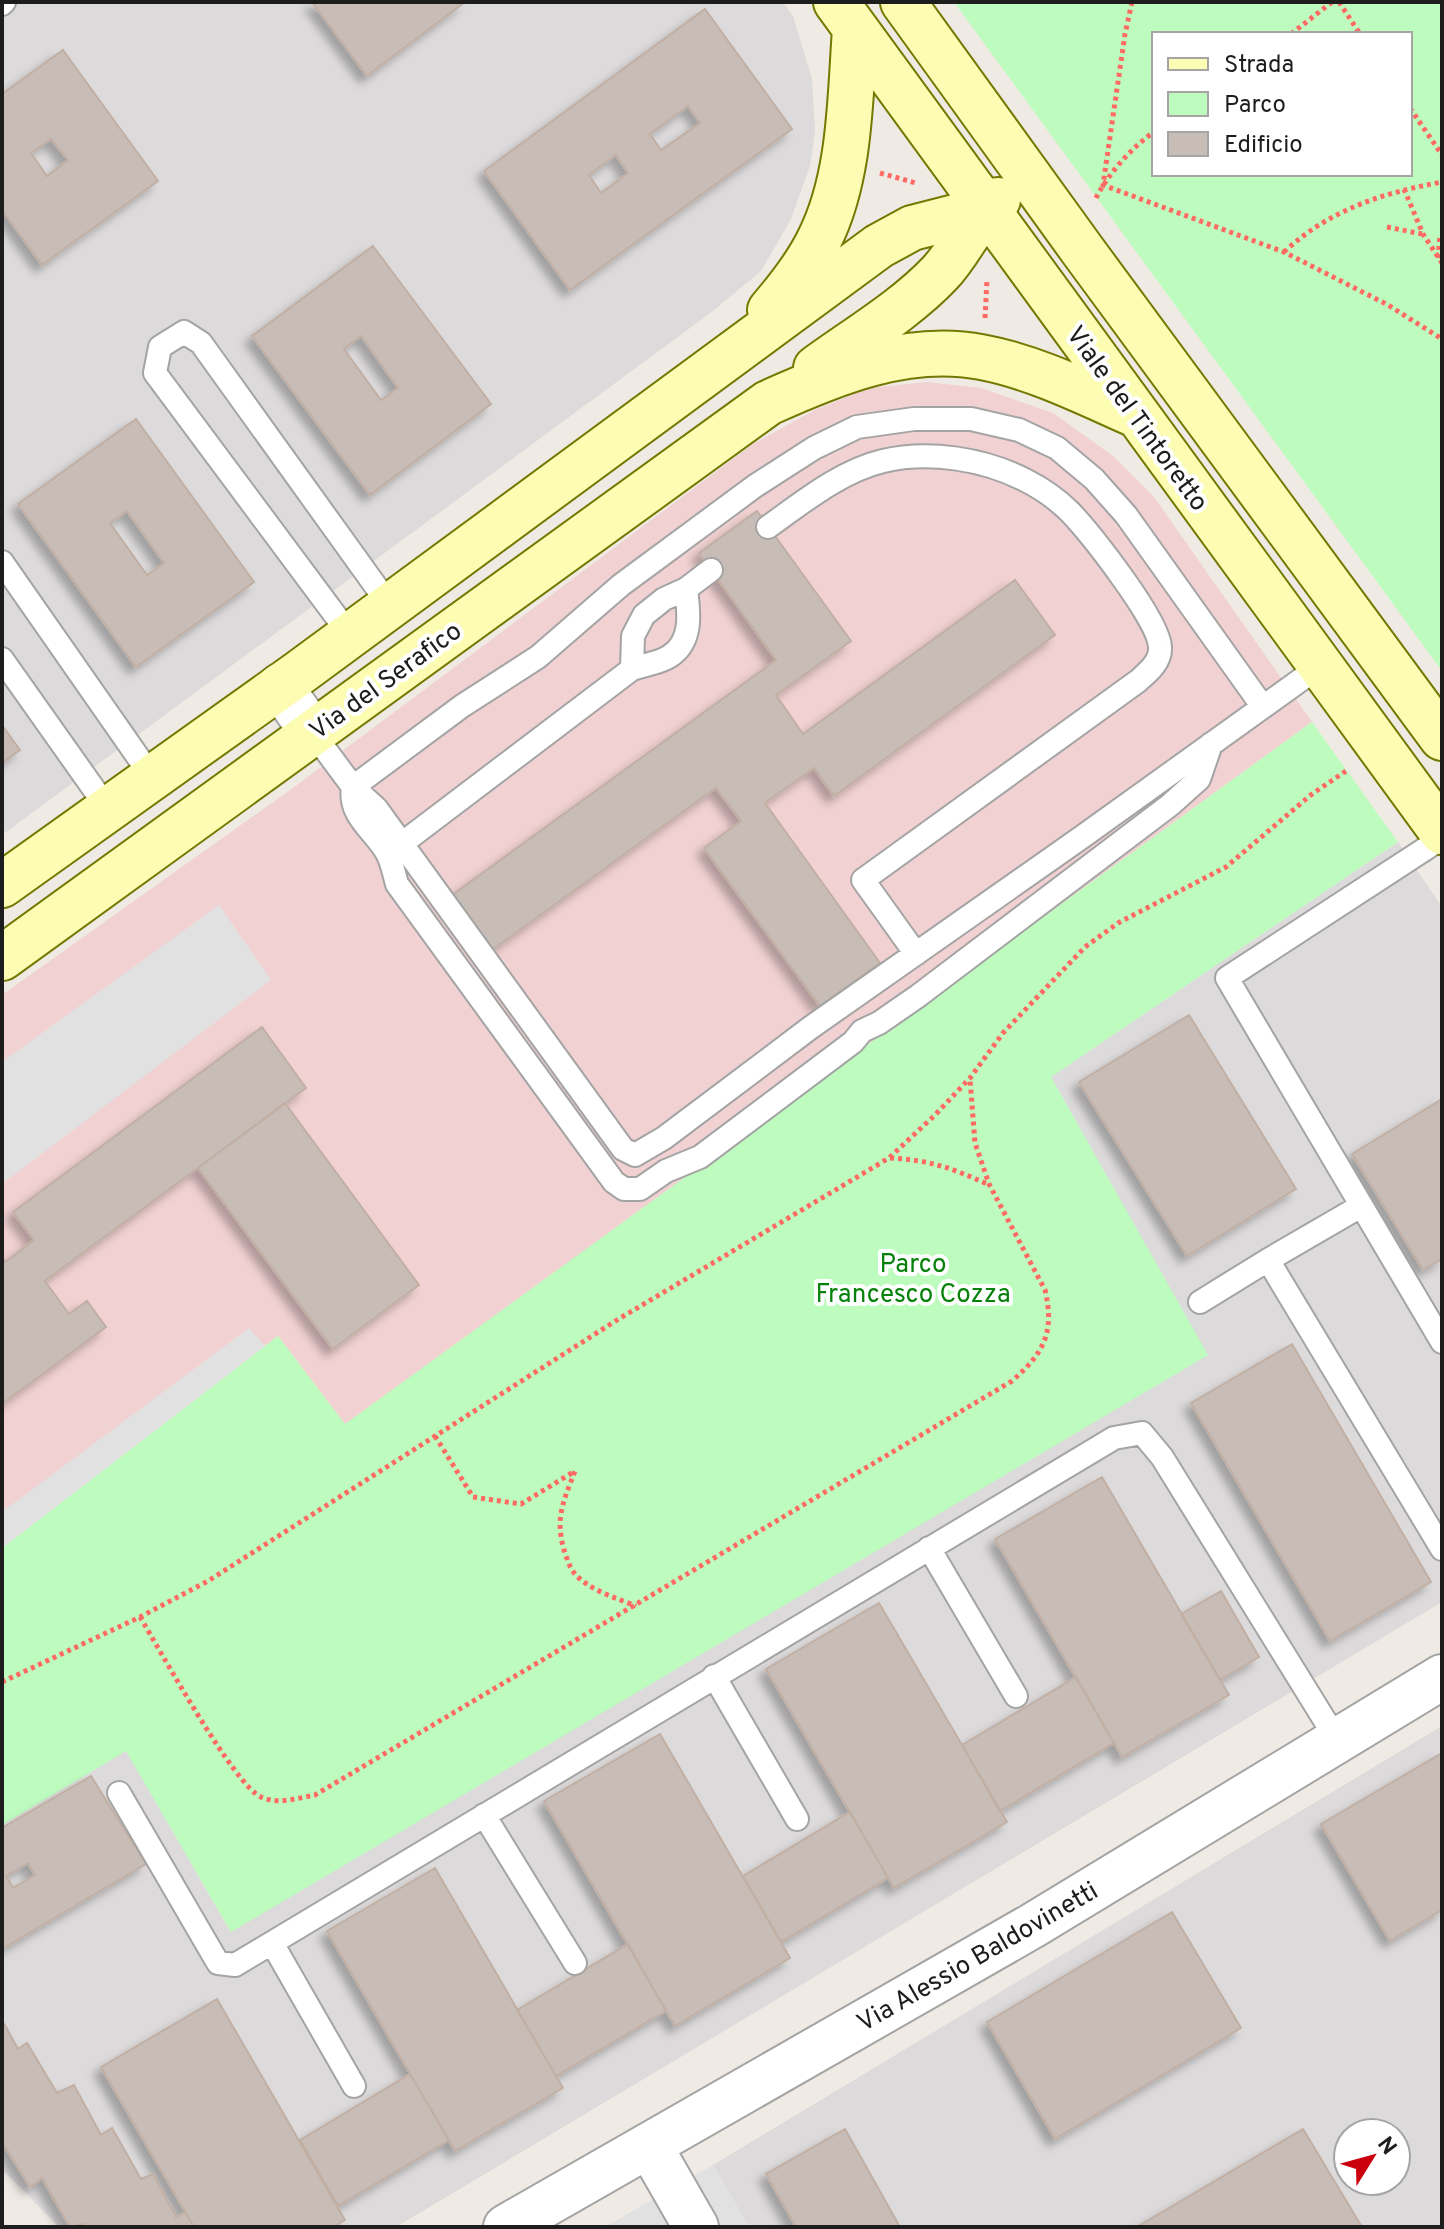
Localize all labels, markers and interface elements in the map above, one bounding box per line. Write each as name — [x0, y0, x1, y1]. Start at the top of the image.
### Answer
legend — [1152, 32, 1412, 176]
text: Strada — [1224, 51, 1294, 81]
text: Parco — [1224, 91, 1286, 121]
text: Edificio — [1224, 131, 1303, 161]
street label: Viale del Tintoretto — [1058, 320, 1214, 519]
street label: Via del Serafico — [304, 616, 469, 748]
park label: Parco Francesco Cozza — [815, 1249, 1011, 1312]
street label: Via Alessio Baldovinetti — [852, 1876, 1105, 2041]
north arrow — [1332, 2117, 1412, 2197]
text: N — [1370, 2132, 1402, 2161]

